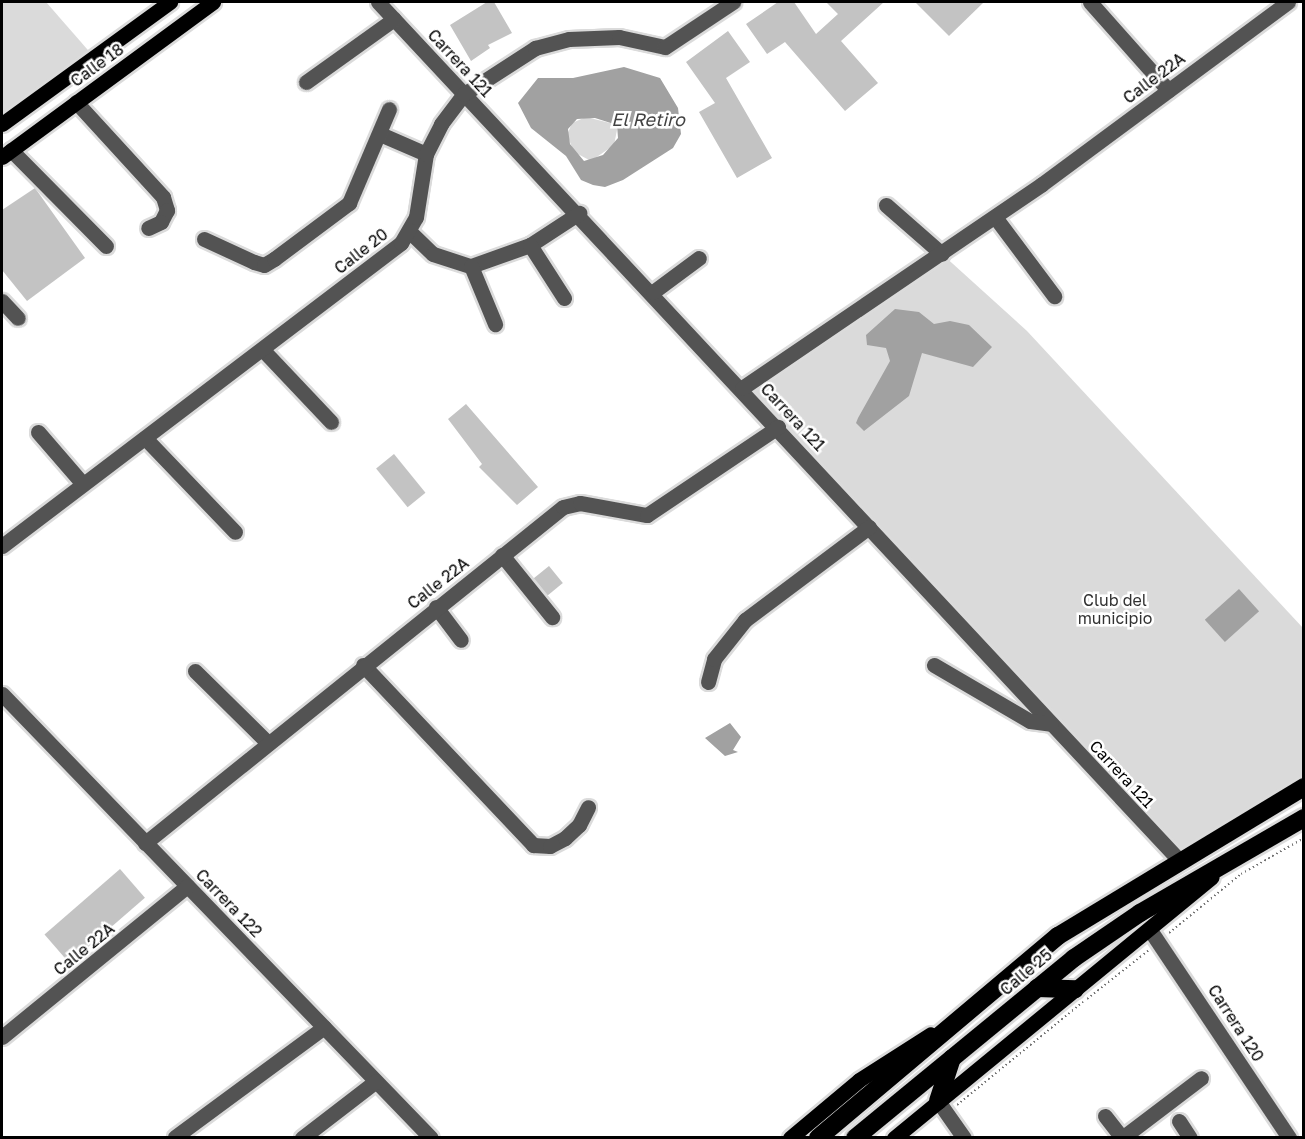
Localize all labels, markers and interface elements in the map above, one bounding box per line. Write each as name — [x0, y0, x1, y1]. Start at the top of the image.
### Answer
street label: Carrera 121 — [424, 25, 496, 101]
street label: Calle 18 — [67, 39, 127, 91]
street label: Calle 22A — [1119, 48, 1189, 108]
water label: El Retiro — [611, 108, 685, 130]
street label: Calle 20 — [330, 224, 392, 278]
street label: Carrera 121 — [757, 379, 829, 455]
street label: Calle 22A — [404, 553, 472, 613]
park label: Club del municipio — [1078, 590, 1152, 628]
street label: Carrera 121 — [1086, 736, 1158, 812]
street label: Carrera 122 — [192, 865, 266, 941]
street label: Calle 22A — [50, 919, 118, 979]
street label: Calle 25 — [996, 945, 1056, 999]
street label: Carrera 120 — [1204, 981, 1268, 1065]

